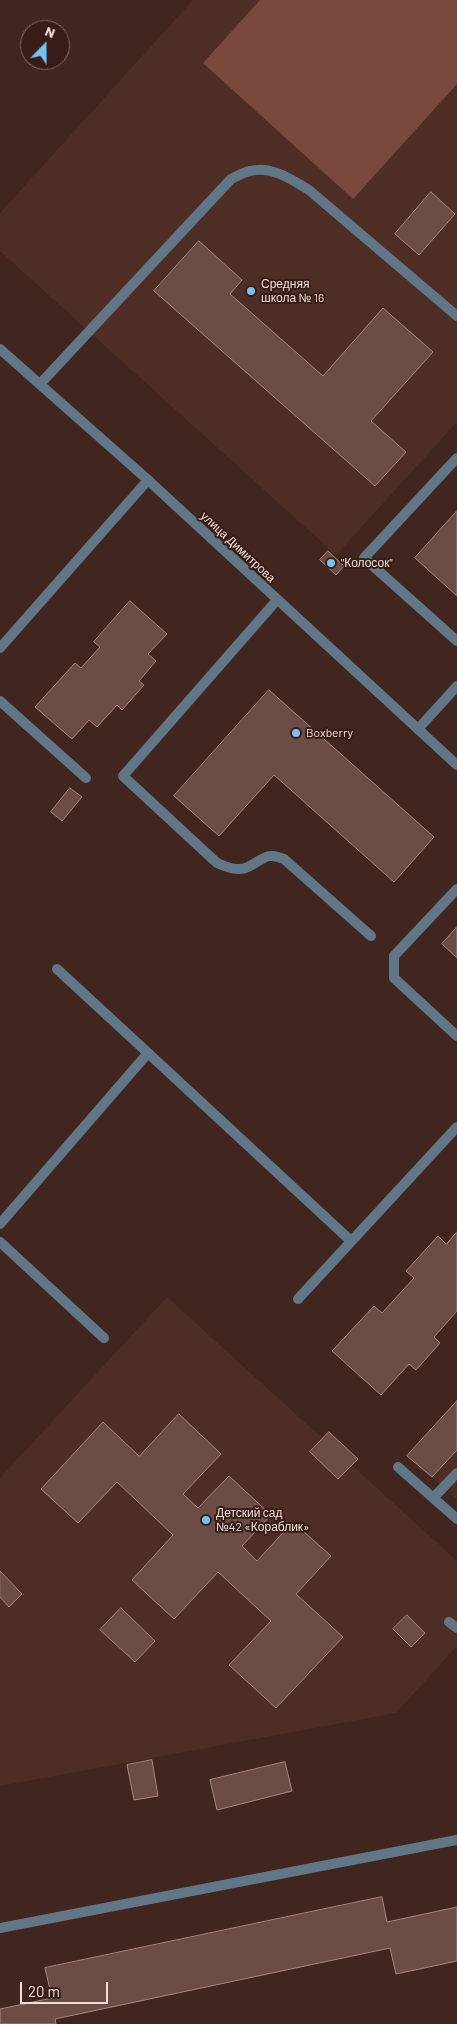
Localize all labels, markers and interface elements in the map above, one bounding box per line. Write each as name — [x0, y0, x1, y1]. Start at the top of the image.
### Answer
north arrow — [20, 20, 70, 70]
text: N — [43, 22, 58, 41]
place label: Средняя школа № 16 — [261, 277, 324, 305]
marker: Средняя школа № 16 — [245, 285, 257, 297]
street label: улица Димитрова — [198, 509, 278, 585]
place label: "Колосок" — [341, 556, 393, 570]
marker: "Колосок" — [325, 557, 337, 569]
place label: Boxberry — [306, 726, 353, 740]
marker: Boxberry — [290, 727, 302, 739]
place label: Детский сад №42 «Кораблик» — [216, 1506, 310, 1534]
marker: Детский сад №42 «Кораблик» — [200, 1514, 212, 1526]
scale bar — [22, 1972, 110, 2004]
text: 20 m — [28, 1982, 60, 2000]

